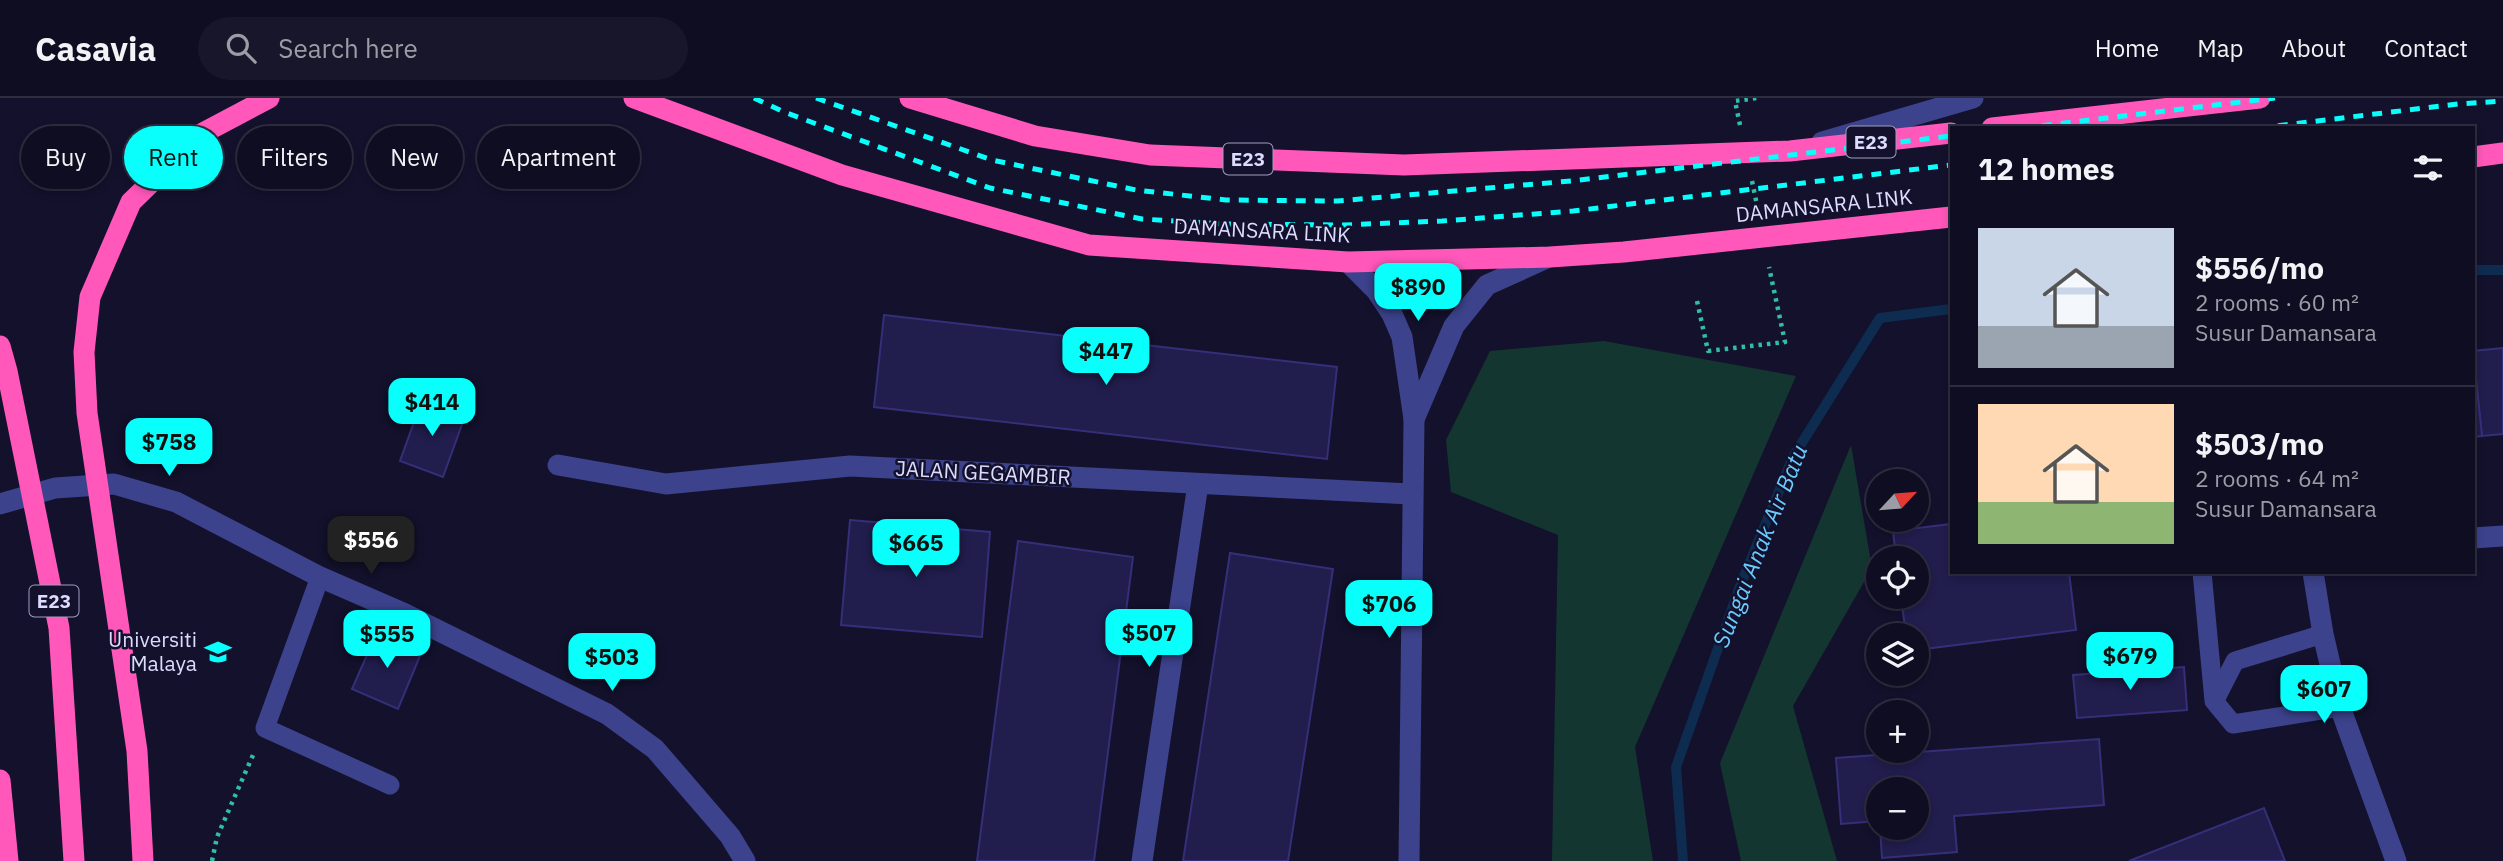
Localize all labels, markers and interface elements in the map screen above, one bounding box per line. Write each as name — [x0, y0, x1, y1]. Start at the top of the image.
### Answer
search box — [198, 17, 688, 80]
text: Casavia — [35, 27, 156, 70]
icon: search — [222, 29, 260, 67]
text: Search here — [278, 31, 418, 65]
text: Home — [2095, 32, 2159, 64]
text: Map — [2197, 32, 2243, 64]
text: About — [2281, 32, 2346, 64]
text: Contact — [2384, 32, 2468, 64]
chip: Buy — [21, 126, 110, 189]
chip: Rent — [124, 126, 223, 189]
chip: Filters — [237, 126, 352, 189]
chip: New — [366, 126, 463, 189]
chip: Apartment — [477, 126, 640, 189]
road number: E23 — [1846, 126, 1896, 158]
road number: E23 — [1224, 143, 1272, 174]
text: 12 homes — [1978, 149, 2115, 188]
icon: filters — [2409, 149, 2447, 187]
street label: DAMANSARA LINK — [1734, 182, 1914, 228]
street label: DAMANSARA LINK — [1173, 211, 1351, 249]
text: $556/mo — [2195, 248, 2324, 287]
icon: home — [2034, 256, 2118, 340]
pin: $890 — [1377, 264, 1459, 323]
text: $890 — [1390, 271, 1446, 301]
text: 2 rooms · 60 m² — [2195, 287, 2359, 317]
text: Susur Damansara — [2195, 317, 2377, 347]
pin: $447 — [1065, 328, 1147, 387]
text: $447 — [1078, 335, 1134, 365]
pin: $414 — [391, 378, 473, 438]
text: $414 — [404, 386, 460, 416]
pin: $758 — [128, 418, 210, 478]
text: $503/mo — [2195, 424, 2324, 463]
text: $758 — [141, 426, 197, 456]
icon: home — [2034, 432, 2118, 516]
water label: Sungai Anak Air Batu — [1705, 440, 1813, 651]
street label: JALAN GEGAMBIR — [895, 453, 1072, 491]
text: 2 rooms · 64 m² — [2195, 463, 2359, 493]
north arrow — [1866, 469, 1928, 532]
map controls — [1866, 469, 1929, 840]
text: Susur Damansara — [2195, 493, 2377, 523]
pin: $556 — [330, 517, 412, 576]
pin: $665 — [875, 519, 957, 579]
text: $556 — [343, 524, 399, 554]
text: $665 — [888, 527, 944, 557]
button: locate — [1866, 546, 1929, 609]
pin: $706 — [1348, 580, 1430, 640]
road number: E23 — [30, 586, 78, 616]
text: $706 — [1361, 588, 1417, 618]
pin: $555 — [346, 610, 428, 670]
pin: $507 — [1108, 610, 1190, 669]
text: $507 — [1121, 617, 1177, 647]
text: $555 — [359, 618, 415, 648]
button: layers — [1866, 623, 1929, 686]
place label: Universiti Malaya — [108, 625, 197, 677]
pin: $679 — [2089, 632, 2171, 692]
pin: $503 — [571, 634, 653, 693]
school or university icon: Universiti Malaya — [203, 637, 233, 667]
text: $679 — [2102, 640, 2158, 670]
text: $503 — [584, 641, 640, 671]
pin: $607 — [2283, 666, 2365, 725]
text: $607 — [2296, 673, 2352, 703]
button: + — [1866, 700, 1929, 763]
button: − — [1866, 777, 1929, 840]

